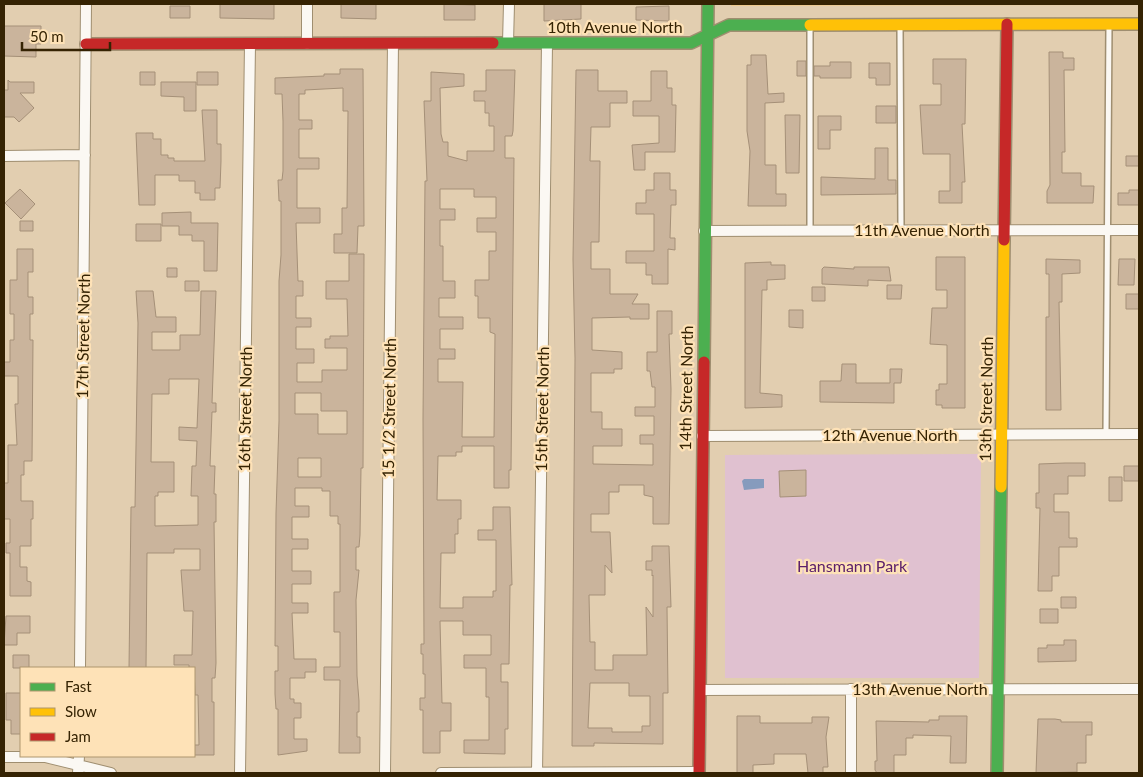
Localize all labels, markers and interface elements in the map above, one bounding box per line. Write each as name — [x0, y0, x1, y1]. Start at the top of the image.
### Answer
street label: 10th Avenue North — [547, 17, 683, 36]
scale bar — [22, 20, 110, 52]
text: 50 m — [30, 27, 64, 45]
street label: 11th Avenue North — [854, 220, 990, 239]
street label: 17th Street North — [72, 273, 93, 399]
street label: 14th Street North — [675, 325, 696, 451]
street label: 13th Street North — [975, 336, 996, 462]
street label: 15 1/2 Street North — [378, 338, 399, 478]
street label: 16th Street North — [234, 346, 255, 472]
street label: 15th Street North — [531, 346, 552, 472]
street label: 12th Avenue North — [822, 425, 958, 444]
park label: Hansmann Park — [797, 556, 908, 575]
legend — [20, 667, 195, 757]
text: Fast — [65, 677, 92, 695]
street label: 13th Avenue North — [852, 679, 988, 698]
text: Slow — [65, 702, 97, 720]
text: Jam — [65, 727, 91, 745]

